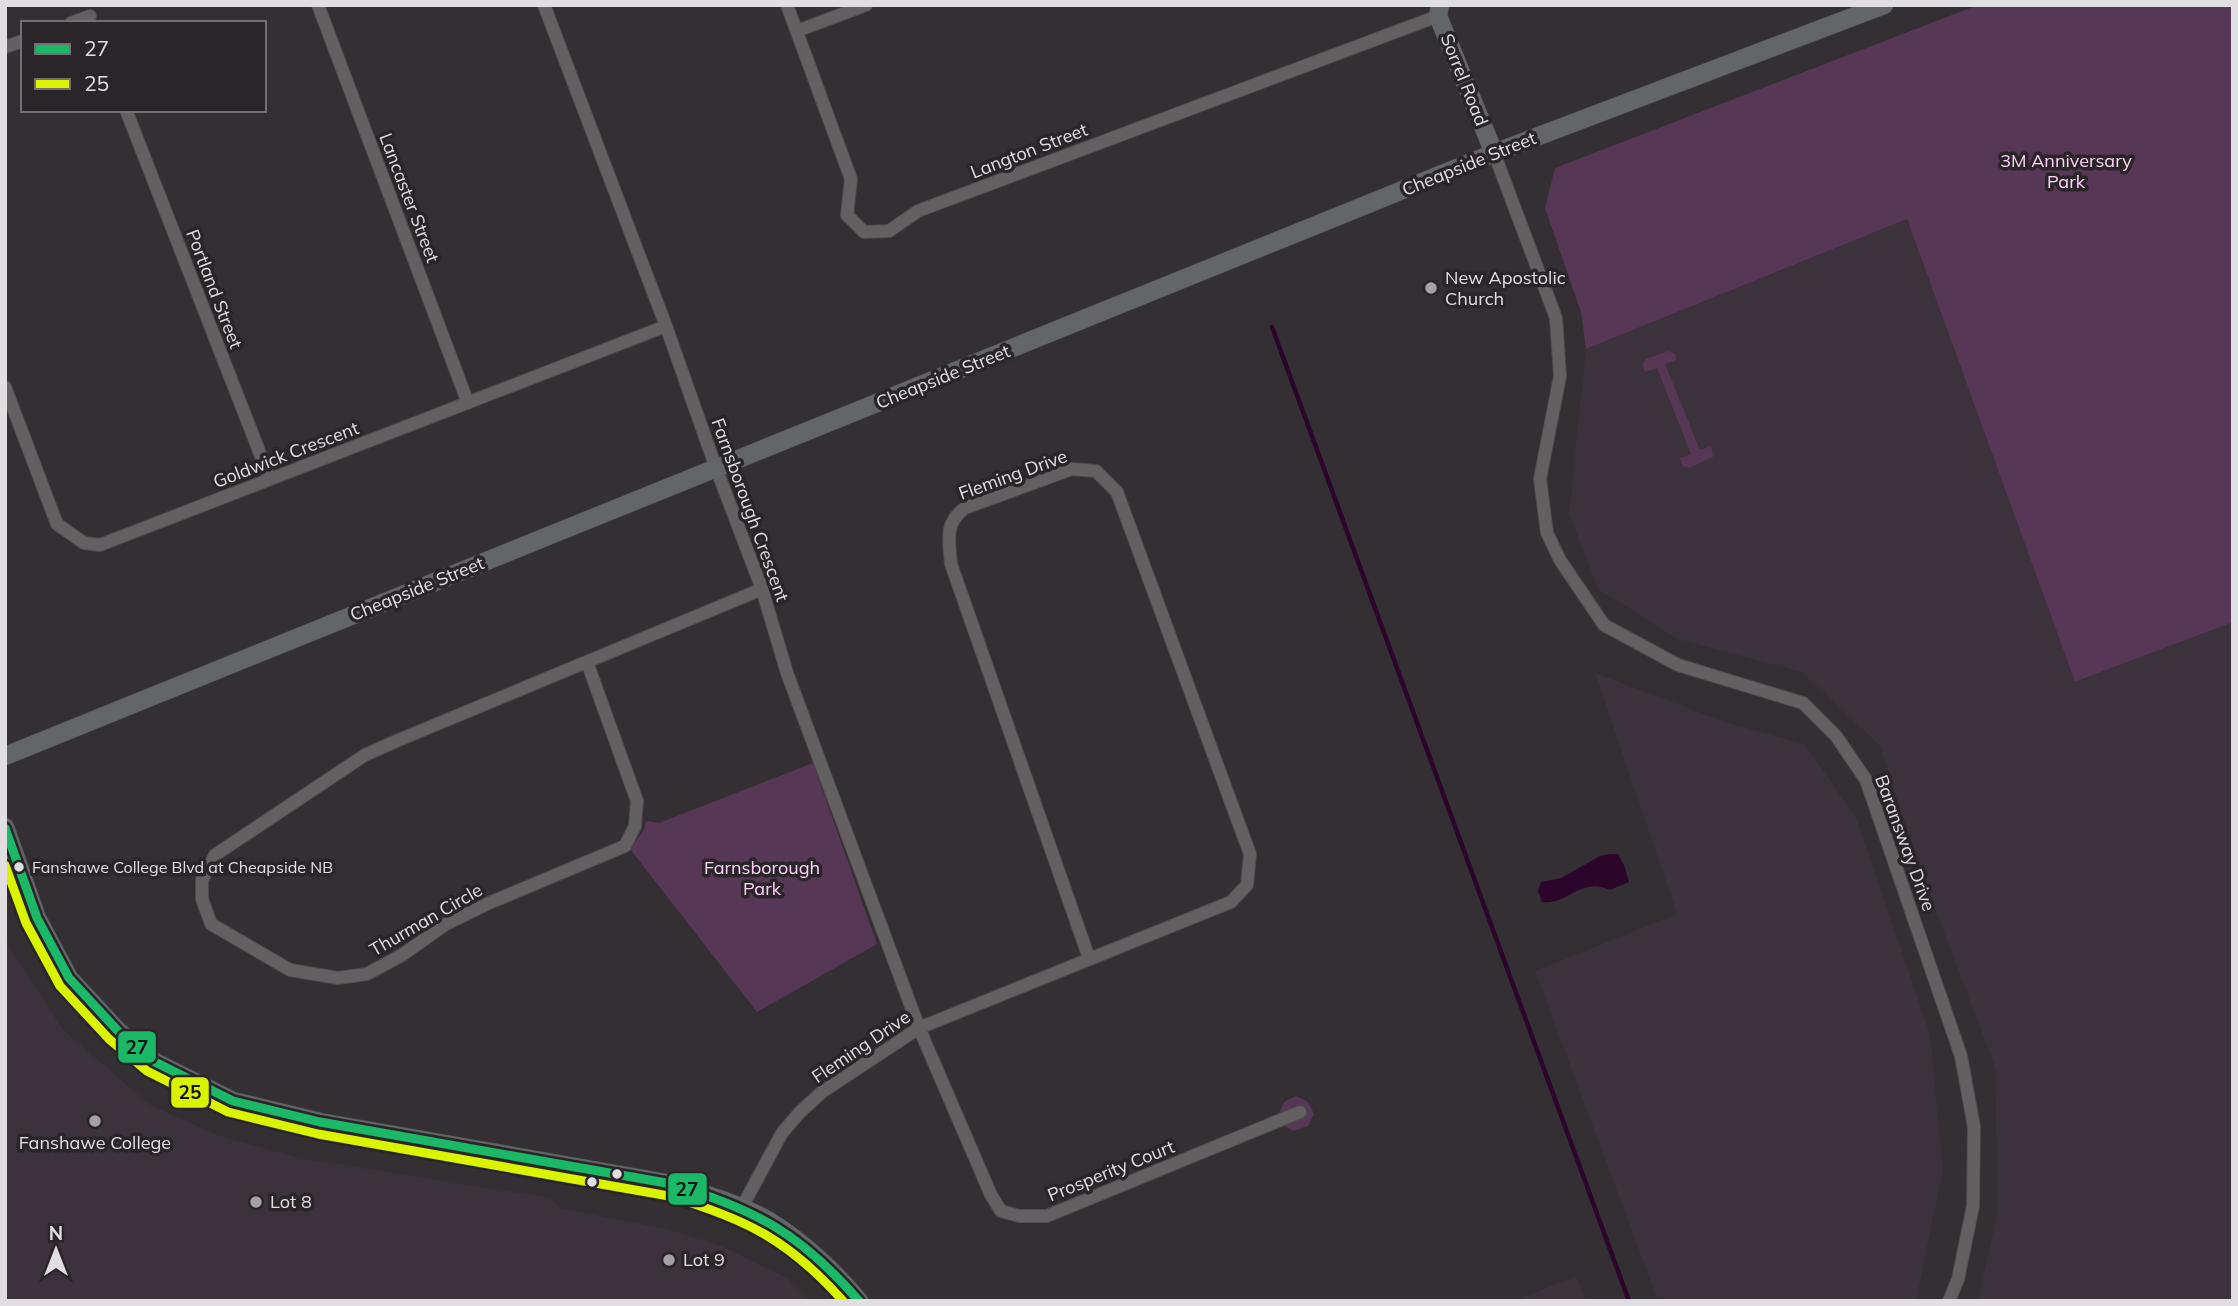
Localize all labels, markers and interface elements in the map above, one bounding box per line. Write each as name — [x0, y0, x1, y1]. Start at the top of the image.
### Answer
legend — [21, 21, 266, 112]
street label: Sorrel Road — [1436, 30, 1493, 129]
text: 27 — [84, 35, 109, 61]
text: 25 — [84, 70, 109, 96]
street label: Langton Street — [967, 118, 1091, 183]
street label: Cheapside Street — [1398, 126, 1539, 201]
street label: Lancaster Street — [374, 130, 445, 266]
park label: 3M Anniversary Park — [2000, 149, 2132, 193]
street label: Portland Street — [181, 226, 248, 352]
place label: New Apostolic Church — [1445, 266, 1566, 310]
marker: New Apostolic Church — [1423, 280, 1439, 296]
street label: Cheapside Street — [872, 339, 1013, 414]
street label: Farnsborough Crescent — [707, 415, 794, 605]
street label: Goldwick Crescent — [210, 416, 362, 493]
street label: Fleming Drive — [955, 444, 1070, 505]
street label: Cheapside Street — [346, 551, 487, 626]
street label: Baransway Drive — [1870, 771, 1941, 914]
park label: Farnsborough Park — [704, 856, 820, 900]
place label: Fanshawe College Blvd at Cheapside NB — [32, 857, 333, 877]
marker: Fanshawe College Blvd at Cheapside NB — [12, 860, 26, 874]
street label: Thurman Circle — [365, 878, 486, 961]
street label: Fleming Drive — [807, 1005, 914, 1088]
line badge: 27 — [117, 1030, 157, 1064]
text: 27 — [126, 1035, 148, 1059]
line badge: 25 — [170, 1076, 210, 1109]
text: 25 — [179, 1080, 201, 1104]
marker: Fanshawe College — [87, 1113, 103, 1129]
place label: Fanshawe College — [19, 1131, 171, 1154]
street label: Prosperity Court — [1044, 1135, 1178, 1206]
unlabelled marker — [610, 1167, 624, 1181]
line badge: 27 — [667, 1172, 708, 1206]
unlabelled marker — [585, 1175, 599, 1189]
text: 27 — [676, 1177, 698, 1201]
place label: Lot 8 — [270, 1190, 312, 1213]
marker: Lot 8 — [248, 1194, 264, 1210]
north arrow — [21, 1215, 91, 1285]
text: N — [49, 1221, 63, 1245]
place label: Lot 9 — [683, 1248, 725, 1271]
marker: Lot 9 — [661, 1252, 677, 1268]

